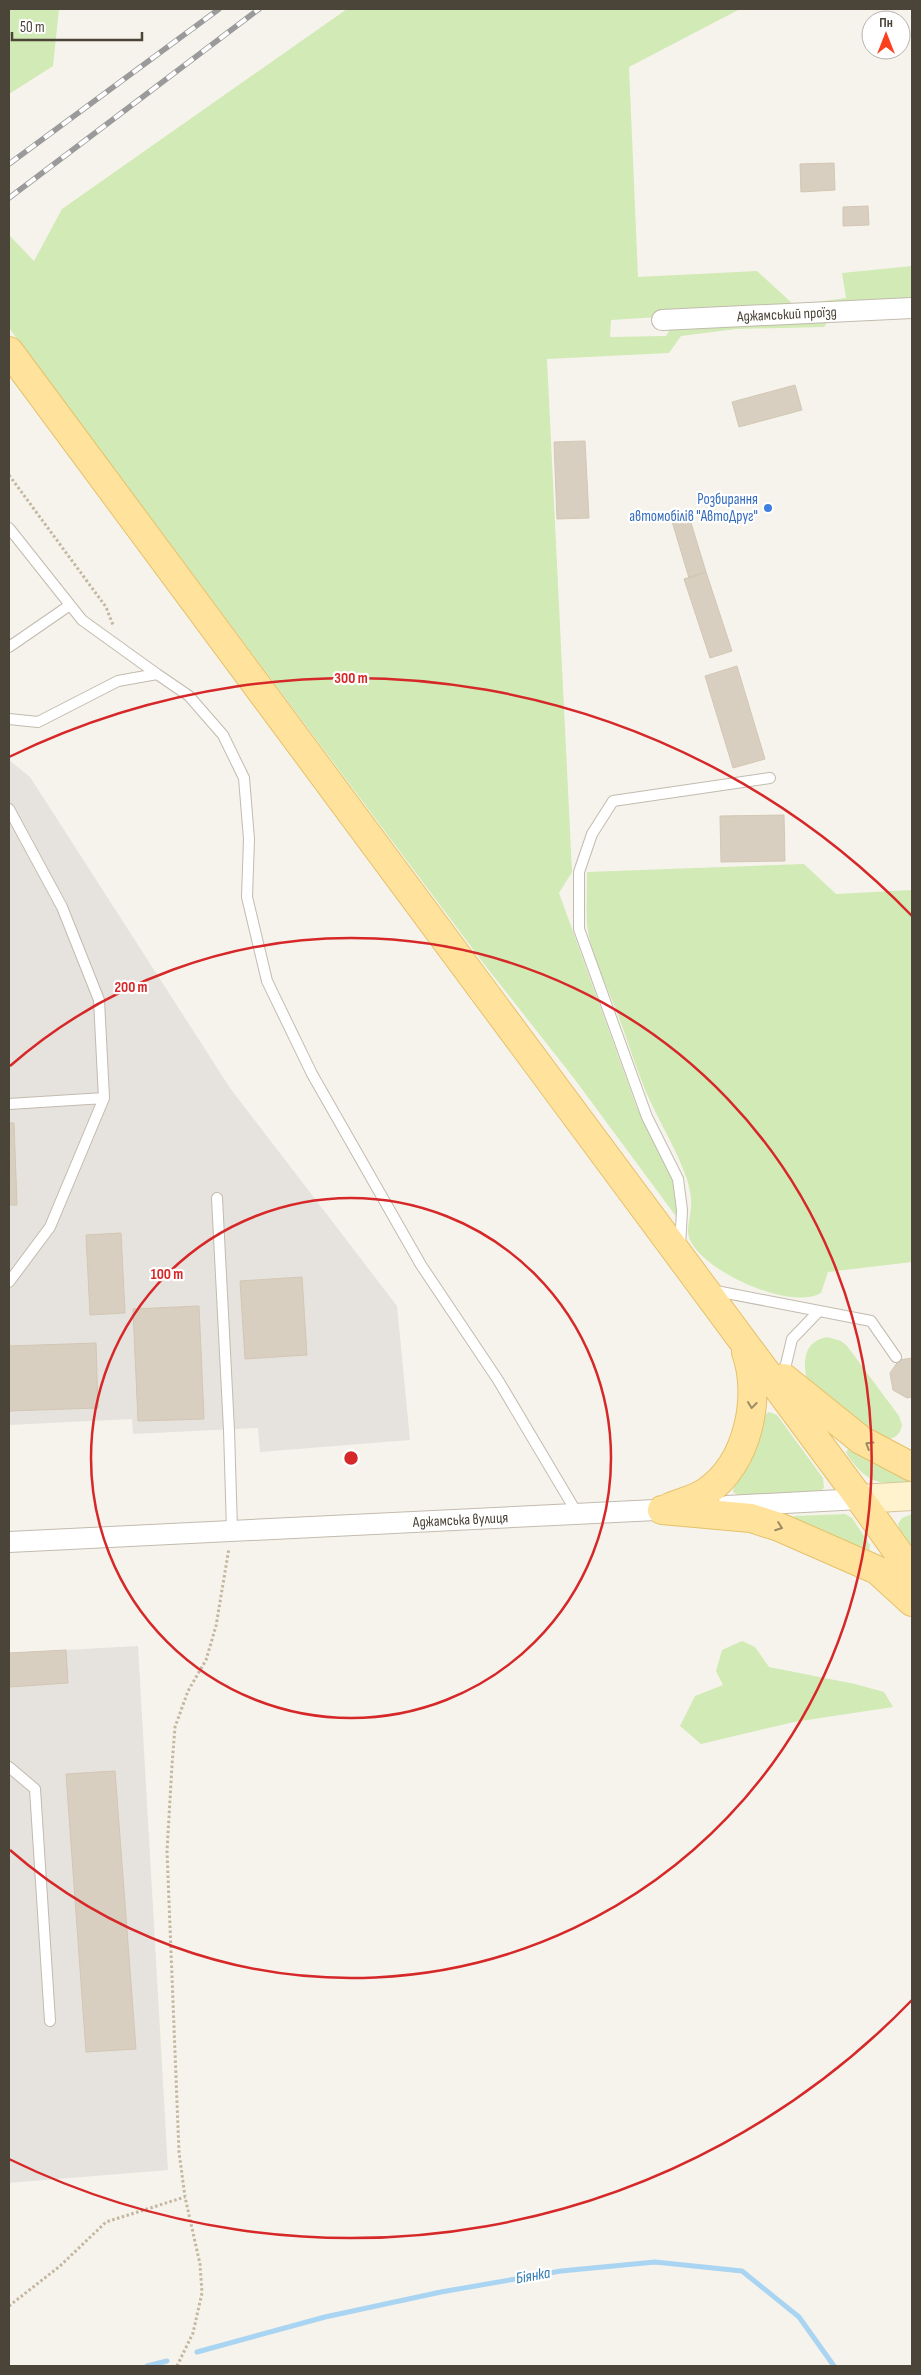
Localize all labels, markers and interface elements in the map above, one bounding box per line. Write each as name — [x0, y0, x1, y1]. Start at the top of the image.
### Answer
scale bar — [12, 10, 142, 42]
north arrow — [861, 10, 911, 60]
text: Пн — [879, 14, 893, 31]
text: 50 m — [20, 18, 45, 37]
street label: Аджамський проїзд — [735, 302, 837, 326]
place label: Розбирання автомобілів "АвтоДруг" — [629, 490, 758, 526]
marker: Розбирання автомобілів "АвтоДруг" — [762, 502, 774, 514]
text: 300 m — [334, 669, 368, 688]
text: 200 m — [114, 978, 148, 997]
text: 100 m — [151, 1265, 183, 1284]
one-way arrow — [747, 1402, 758, 1410]
one-way arrow — [865, 1442, 874, 1452]
centre of rings — [342, 1449, 360, 1467]
street label: Аджамська вулиця — [411, 1508, 509, 1532]
one-way arrow — [774, 1521, 783, 1531]
water label: Біянка — [514, 2264, 552, 2288]

